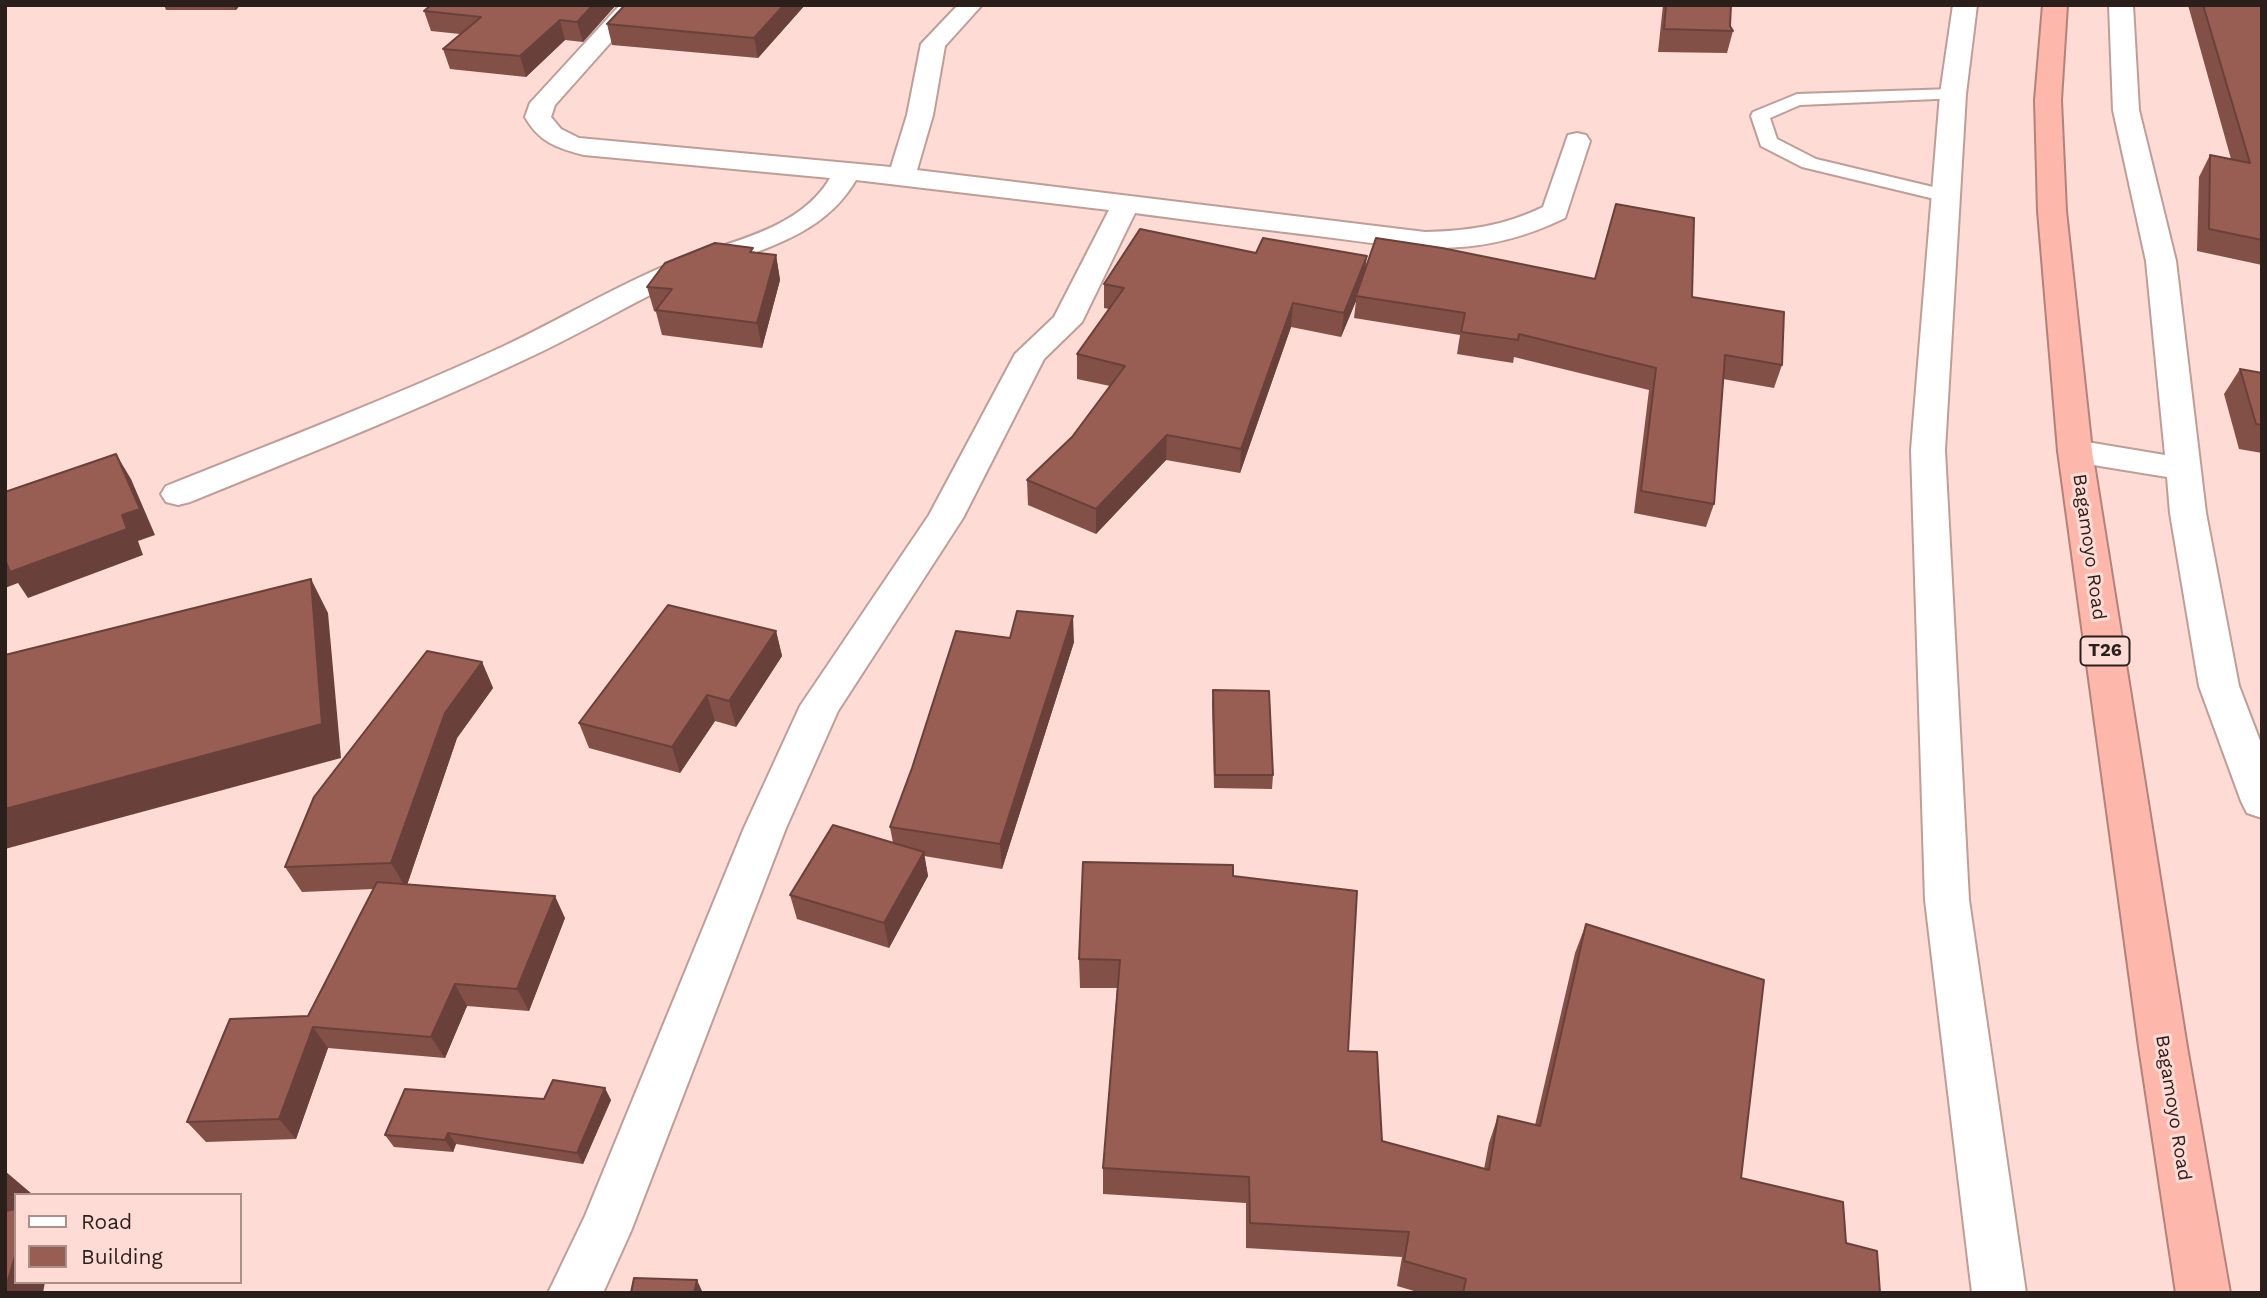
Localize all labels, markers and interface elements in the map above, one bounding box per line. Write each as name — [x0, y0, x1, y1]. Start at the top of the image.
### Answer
street label: Bagamoyo Road — [2067, 472, 2111, 622]
road number: T26 — [2080, 636, 2130, 666]
street label: Bagamoyo Road — [2150, 1033, 2196, 1183]
legend — [14, 1193, 242, 1284]
text: Road — [81, 1209, 132, 1234]
text: Building — [81, 1244, 163, 1269]

